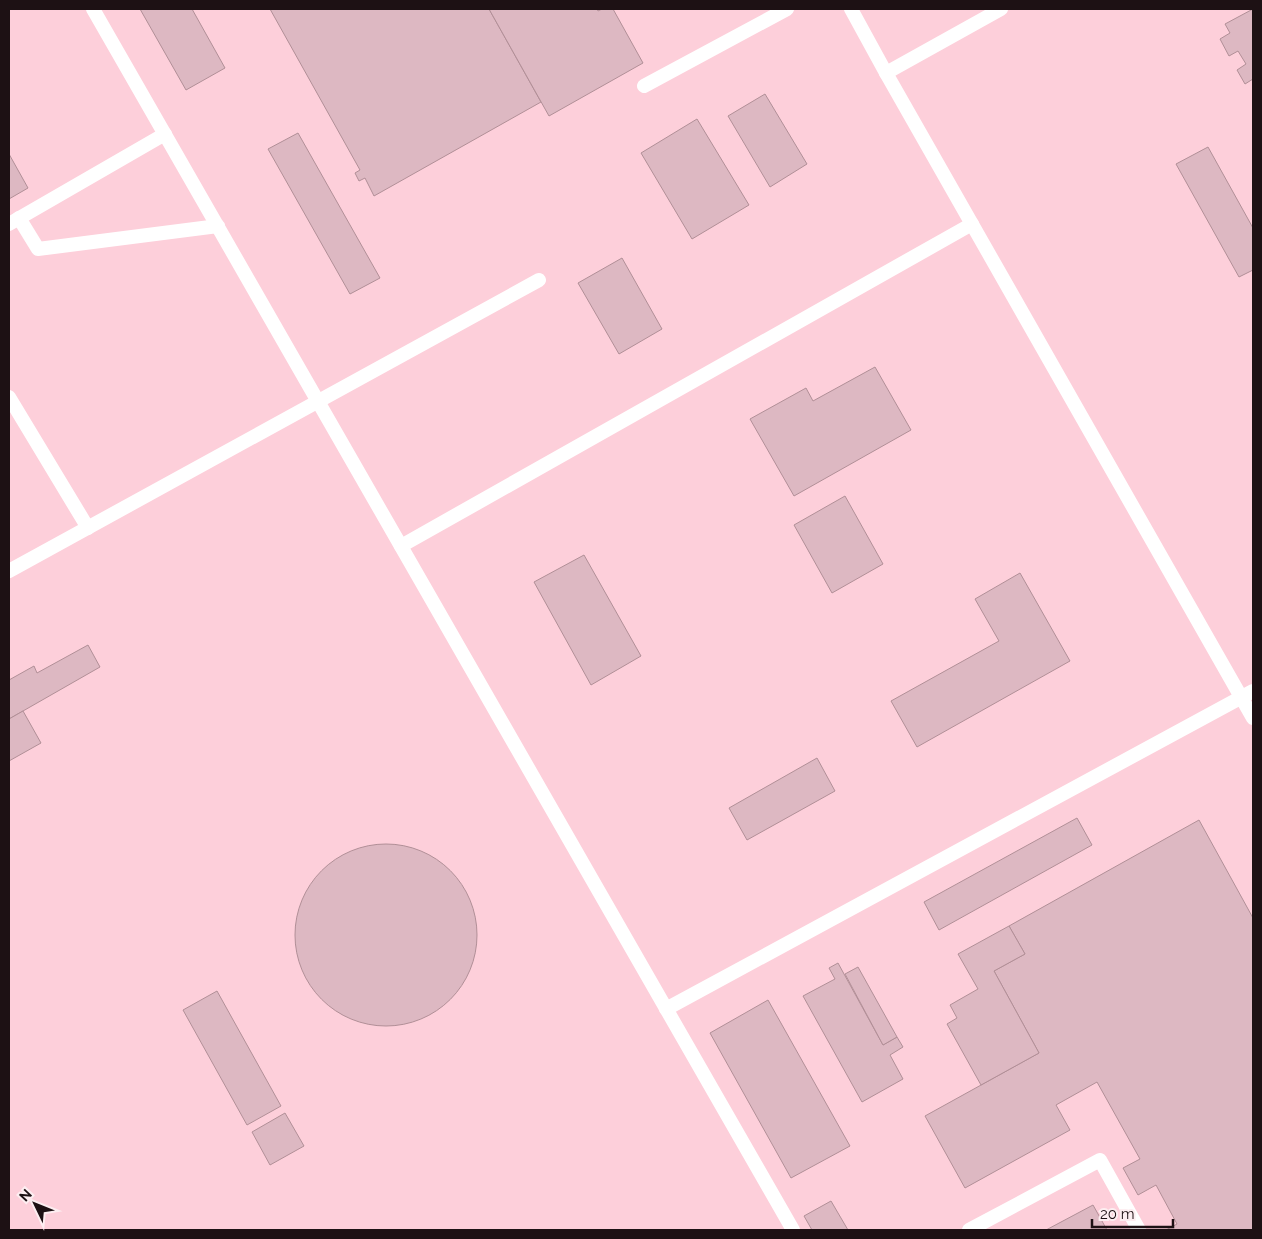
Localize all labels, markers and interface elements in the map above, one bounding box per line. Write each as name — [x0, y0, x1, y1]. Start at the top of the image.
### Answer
north arrow — [10, 1179, 60, 1229]
text: N — [16, 1186, 35, 1204]
scale bar — [1092, 1196, 1173, 1228]
text: 20 m — [1100, 1205, 1135, 1223]

